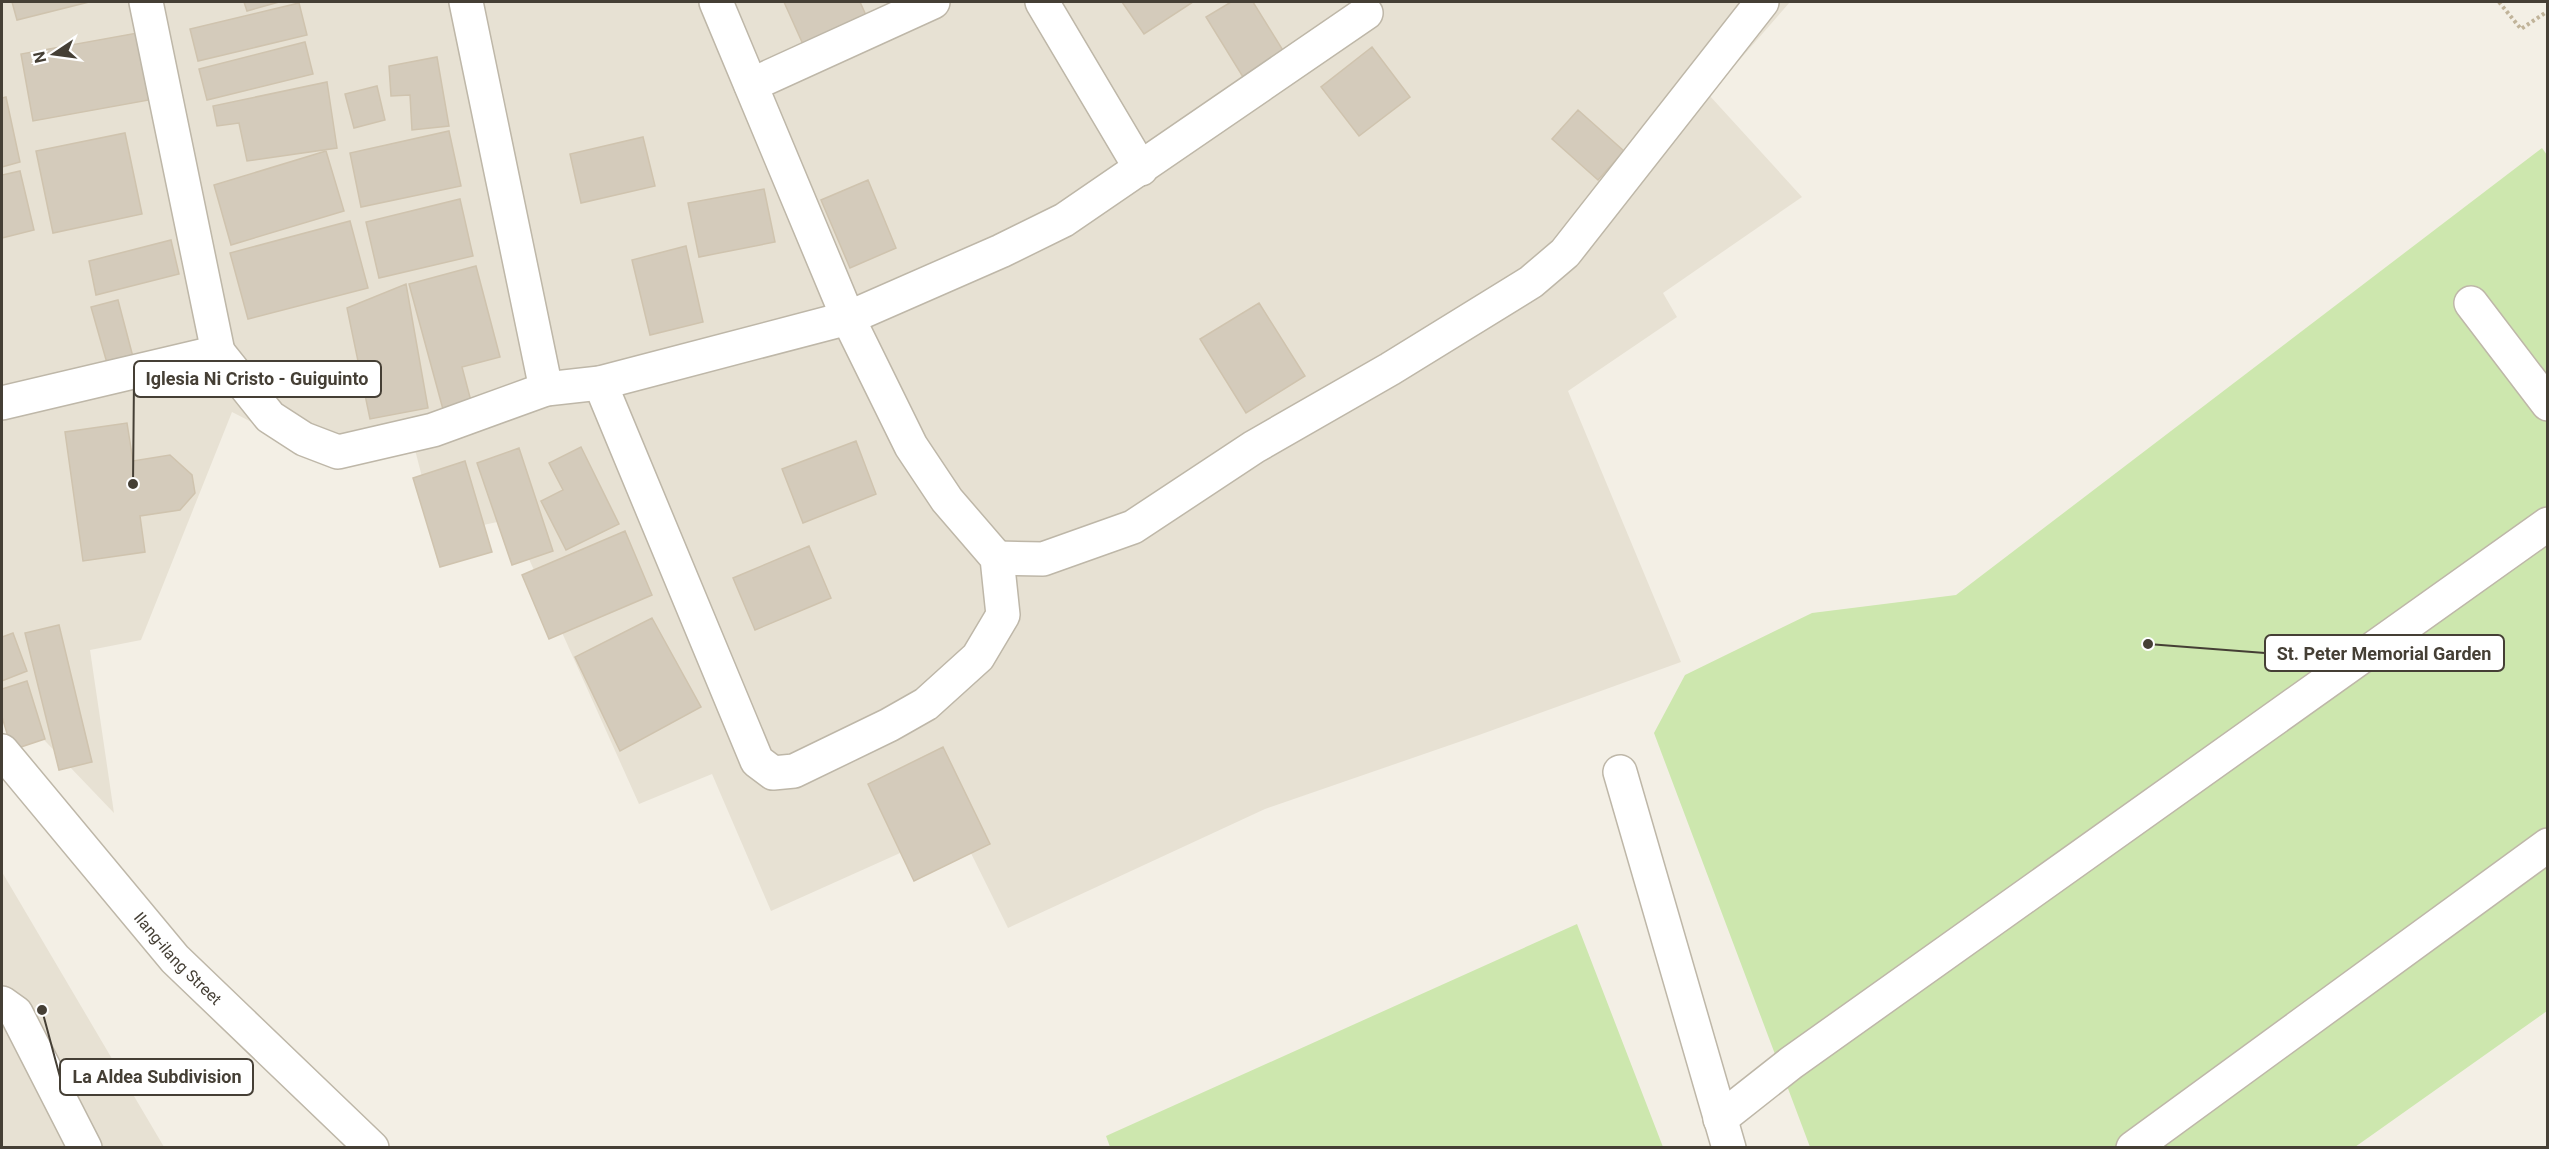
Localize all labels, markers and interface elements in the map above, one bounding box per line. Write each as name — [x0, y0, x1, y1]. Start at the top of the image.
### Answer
north arrow — [24, 24, 84, 84]
text: N — [29, 50, 50, 65]
callout: Iglesia Ni Cristo - Guiguinto — [134, 361, 381, 397]
text: Iglesia Ni Cristo - Guiguinto — [146, 368, 368, 389]
callout: St. Peter Memorial Garden — [2265, 635, 2504, 671]
text: St. Peter Memorial Garden — [2277, 643, 2491, 664]
street label: Ilang-ilang Street — [130, 908, 226, 1008]
callout: La Aldea Subdivision — [60, 1059, 253, 1095]
text: La Aldea Subdivision — [73, 1066, 242, 1087]

